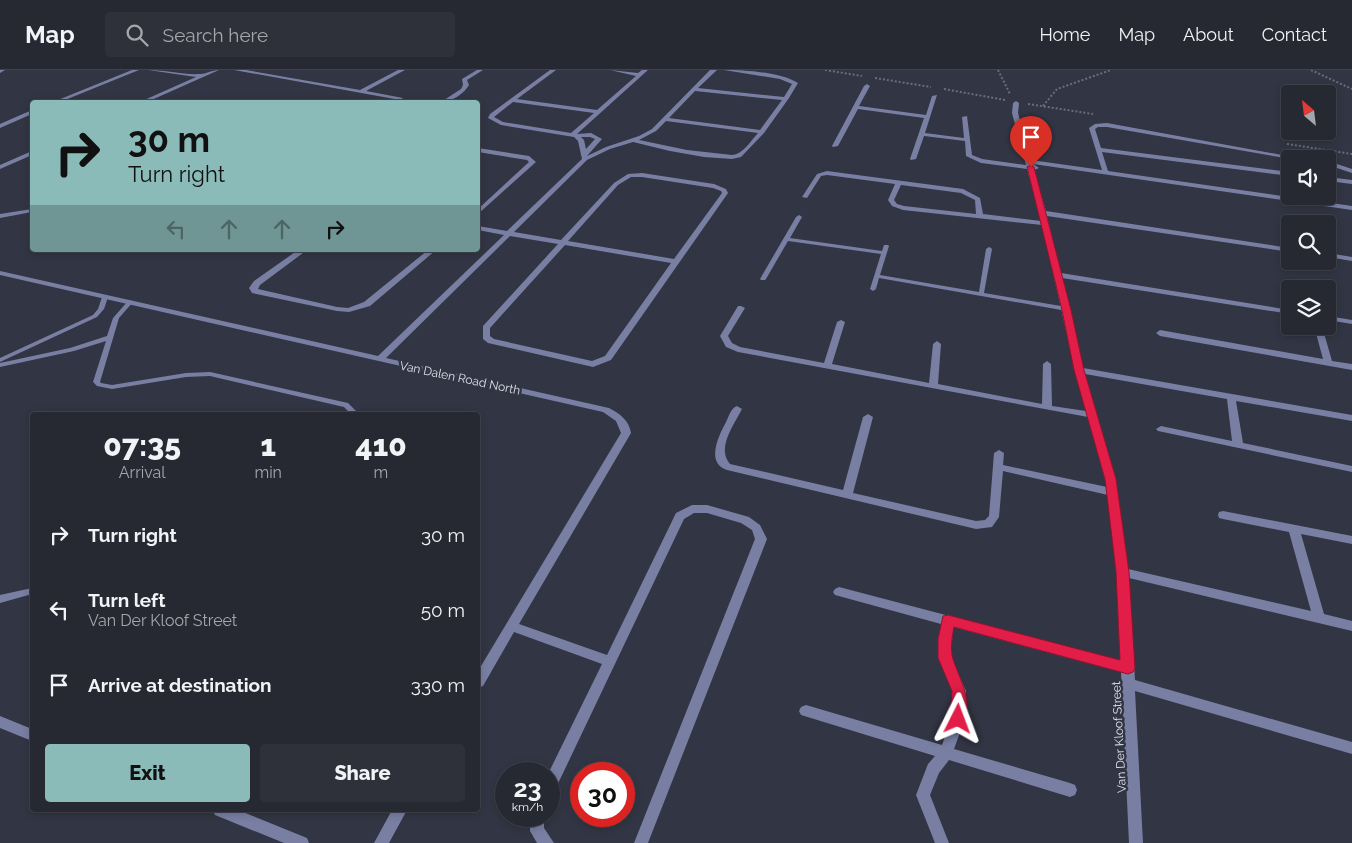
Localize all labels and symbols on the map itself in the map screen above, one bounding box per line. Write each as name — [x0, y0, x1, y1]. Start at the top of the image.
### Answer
north arrow — [1281, 85, 1336, 140]
pin — [1010, 116, 1052, 167]
street label: Van Dalen Road North — [398, 358, 522, 398]
street label: Van Der Kloof Street — [1109, 681, 1129, 793]
position arrow — [931, 692, 983, 744]
speed limit sign: 30 — [570, 762, 635, 827]

